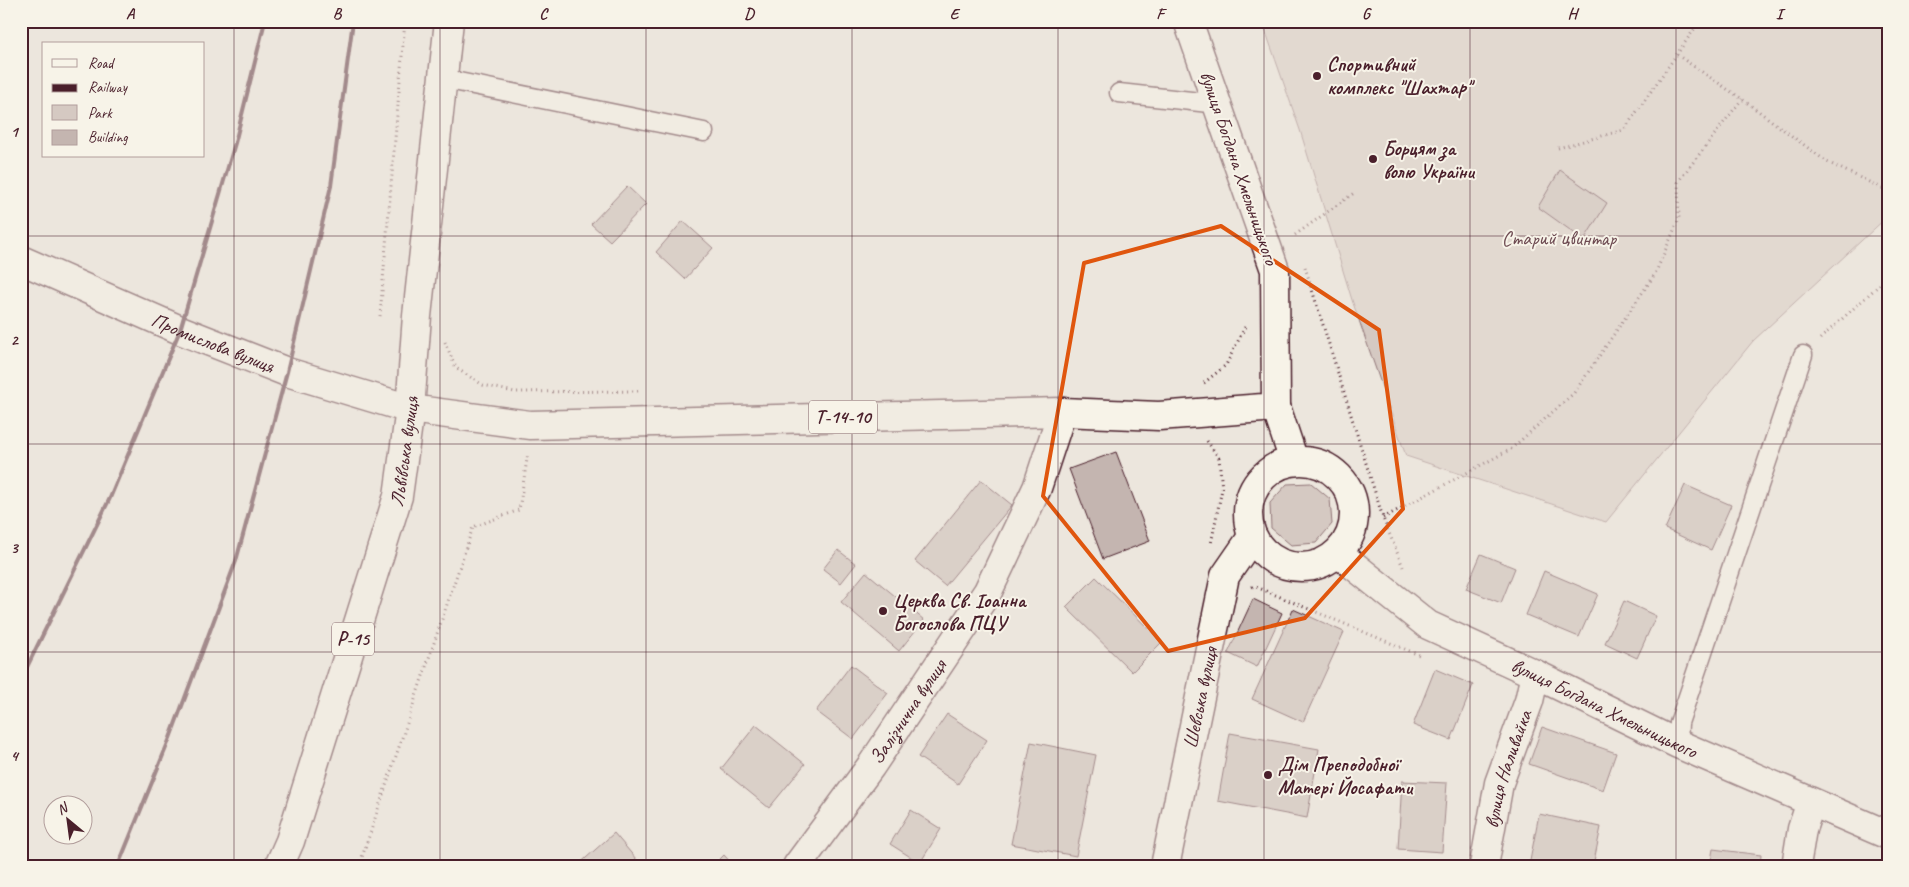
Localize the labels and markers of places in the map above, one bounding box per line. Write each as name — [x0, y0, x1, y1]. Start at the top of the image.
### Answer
place label: Спортивний комплекс "Шахтар" — [1327, 52, 1475, 100]
marker: Спортивний комплекс "Шахтар" — [1311, 70, 1323, 82]
place label: Борцям за волю України — [1383, 136, 1475, 184]
marker: Борцям за волю України — [1367, 153, 1379, 165]
place label: Церква Св. Іоанна Богослова ПЦУ — [893, 588, 1028, 636]
marker: Церква Св. Іоанна Богослова ПЦУ — [877, 605, 889, 617]
place label: Дім Преподобної Матері Йосафати — [1278, 752, 1414, 800]
marker: Дім Преподобної Матері Йосафати — [1262, 769, 1274, 781]

